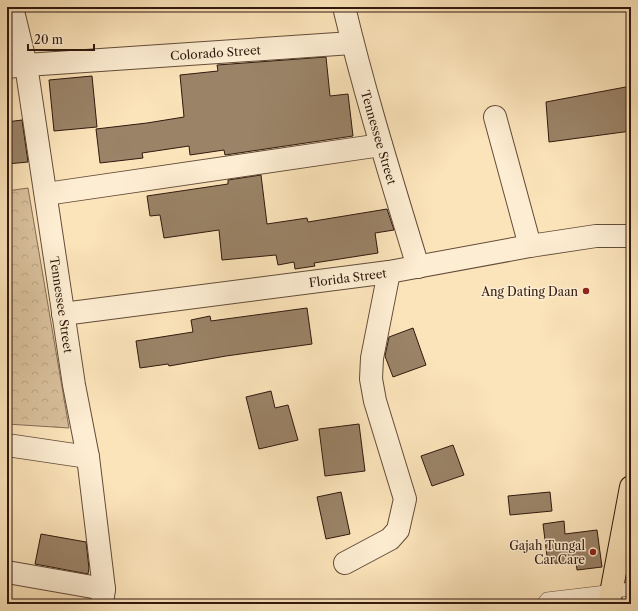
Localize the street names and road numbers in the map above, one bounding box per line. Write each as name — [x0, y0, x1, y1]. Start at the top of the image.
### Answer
street label: Colorado Street — [170, 42, 262, 63]
street label: Tennessee Street — [358, 88, 400, 187]
street label: Tennessee Street — [47, 255, 77, 355]
street label: Florida Street — [308, 265, 388, 290]

